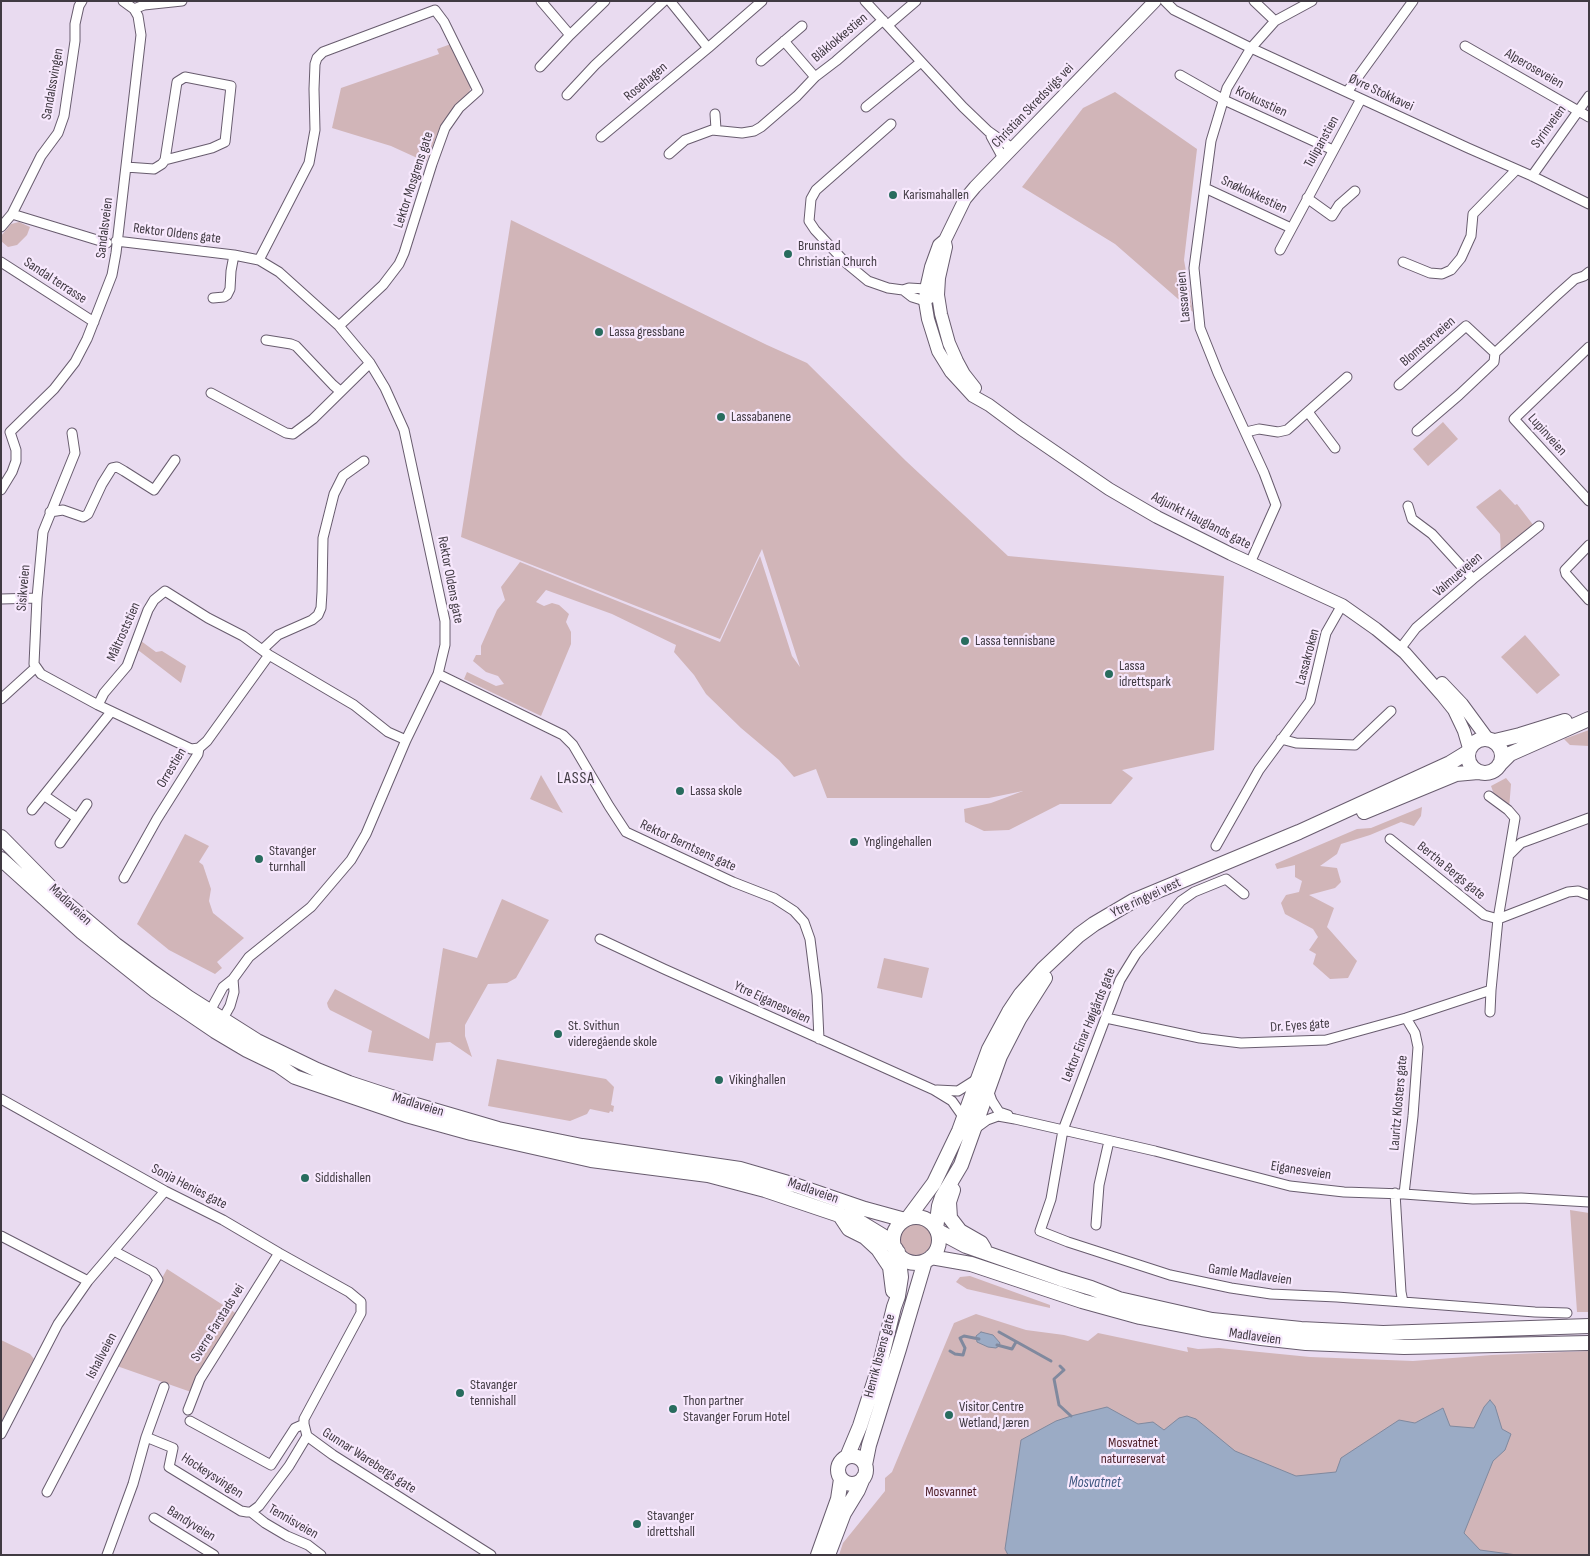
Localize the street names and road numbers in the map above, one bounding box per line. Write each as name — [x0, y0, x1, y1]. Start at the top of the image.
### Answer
street label: Blåklokkestien — [809, 10, 871, 66]
street label: Alperoseveien — [1501, 45, 1567, 93]
street label: Sandalssvingen — [38, 47, 68, 121]
street label: Rosehagen — [621, 59, 671, 105]
street label: Christian Skredsvigs vei — [988, 60, 1078, 152]
street label: Øvre Stokkavei — [1346, 71, 1416, 115]
street label: Krokusstien — [1232, 83, 1290, 121]
street label: Syrinveien — [1528, 102, 1570, 152]
street label: Tulipanstien — [1301, 113, 1343, 171]
street label: Lektor Mosgrens gate — [391, 130, 437, 230]
street label: Snøklokkestien — [1218, 172, 1290, 218]
street label: Sandalsveien — [93, 197, 117, 259]
street label: Rektor Oldens gate — [132, 220, 222, 248]
street label: Sandal terrasse — [20, 254, 90, 308]
street label: Lassaveien — [1173, 271, 1195, 323]
street label: Blomsterveien — [1397, 313, 1459, 371]
street label: Lupinveien — [1524, 411, 1570, 459]
street label: Adjunkt Hauglands gate — [1148, 489, 1254, 553]
street label: Rektor Oldens gate — [433, 535, 467, 625]
street label: Valmueveien — [1430, 549, 1486, 601]
street label: Sisikveien — [14, 564, 34, 612]
street label: Måltroststien — [104, 600, 144, 664]
street label: Lassakroken — [1292, 627, 1324, 687]
street label: Orrestien — [154, 745, 190, 791]
street label: Rektor Berntsens gate — [637, 816, 739, 876]
street label: Bertha Bergs gate — [1414, 838, 1488, 904]
street label: Ytre ringvei vest — [1108, 874, 1184, 922]
street label: Madlaveien — [45, 881, 95, 929]
street label: Lektor Einar Høigårds gate — [1058, 965, 1120, 1085]
street label: Ytre Eiganesveien — [731, 978, 813, 1028]
street label: Dr. Eyes gate — [1270, 1016, 1330, 1036]
street label: Lauritz Klosters gate — [1386, 1055, 1412, 1151]
street label: Madlaveien — [390, 1089, 446, 1121]
street label: Eiganesveien — [1270, 1158, 1332, 1184]
street label: Sonja Henies gate — [148, 1161, 230, 1213]
street label: Madlaveien — [785, 1174, 841, 1208]
street label: Gamle Madlaveien — [1207, 1261, 1293, 1289]
street label: Sverre Farstads vei — [188, 1281, 248, 1365]
street label: Henrik Ibsens gate — [861, 1312, 899, 1400]
street label: Madlaveien — [1228, 1325, 1282, 1349]
street label: Ishallveien — [83, 1330, 121, 1382]
street label: Gunnar Warebergs gate — [319, 1424, 419, 1498]
street label: Hockeysvingen — [178, 1450, 246, 1502]
street label: Tennisveien — [265, 1501, 321, 1543]
street label: Bandyveien — [164, 1503, 218, 1545]

